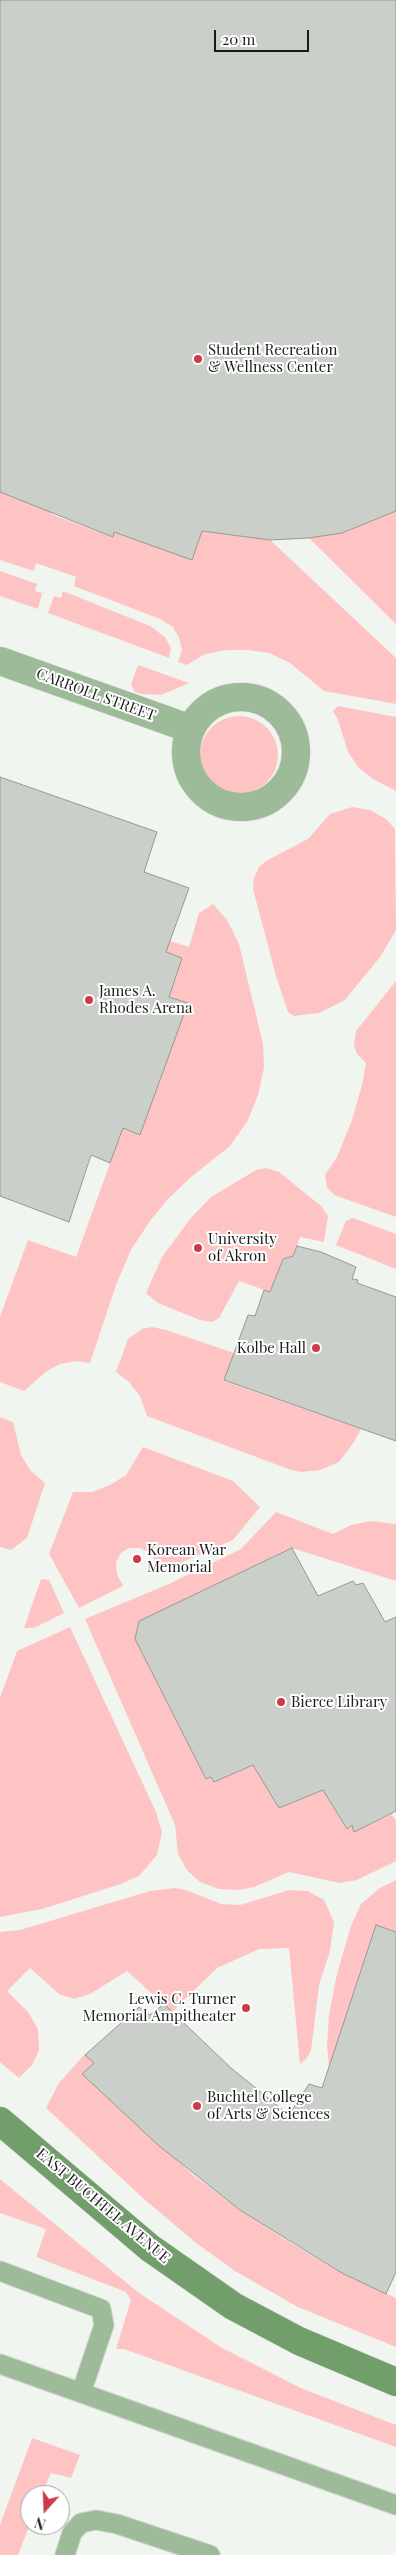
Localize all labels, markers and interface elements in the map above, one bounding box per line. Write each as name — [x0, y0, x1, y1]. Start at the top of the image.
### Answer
scale bar — [216, 20, 311, 52]
text: 20 m — [222, 29, 255, 49]
place label: Student Recreation & Wellness Center — [208, 341, 337, 376]
marker: Student Recreation & Wellness Center — [192, 353, 204, 365]
street label: CARROLL STREET — [34, 665, 158, 725]
place label: James A. Rhodes Arena — [99, 982, 192, 1017]
marker: James A. Rhodes Arena — [83, 994, 95, 1006]
place label: University of Akron — [208, 1230, 277, 1265]
marker: University of Akron — [192, 1242, 204, 1254]
place label: Kolbe Hall — [237, 1339, 306, 1357]
marker: Kolbe Hall — [310, 1342, 322, 1354]
place label: Korean War Memorial — [147, 1541, 226, 1576]
marker: Korean War Memorial — [131, 1553, 143, 1565]
place label: Bierce Library — [291, 1693, 387, 1711]
marker: Bierce Library — [275, 1696, 287, 1708]
place label: Lewis C. Turner Memorial Ampitheater — [83, 1990, 236, 2025]
marker: Lewis C. Turner Memorial Ampitheater — [240, 2002, 252, 2014]
place label: Buchtel College of Arts & Sciences — [207, 2088, 330, 2123]
marker: Buchtel College of Arts & Sciences — [191, 2100, 203, 2112]
street label: EAST BUCHTEL AVENUE — [32, 2145, 174, 2267]
north arrow — [20, 2485, 70, 2535]
text: N — [32, 2513, 48, 2534]

